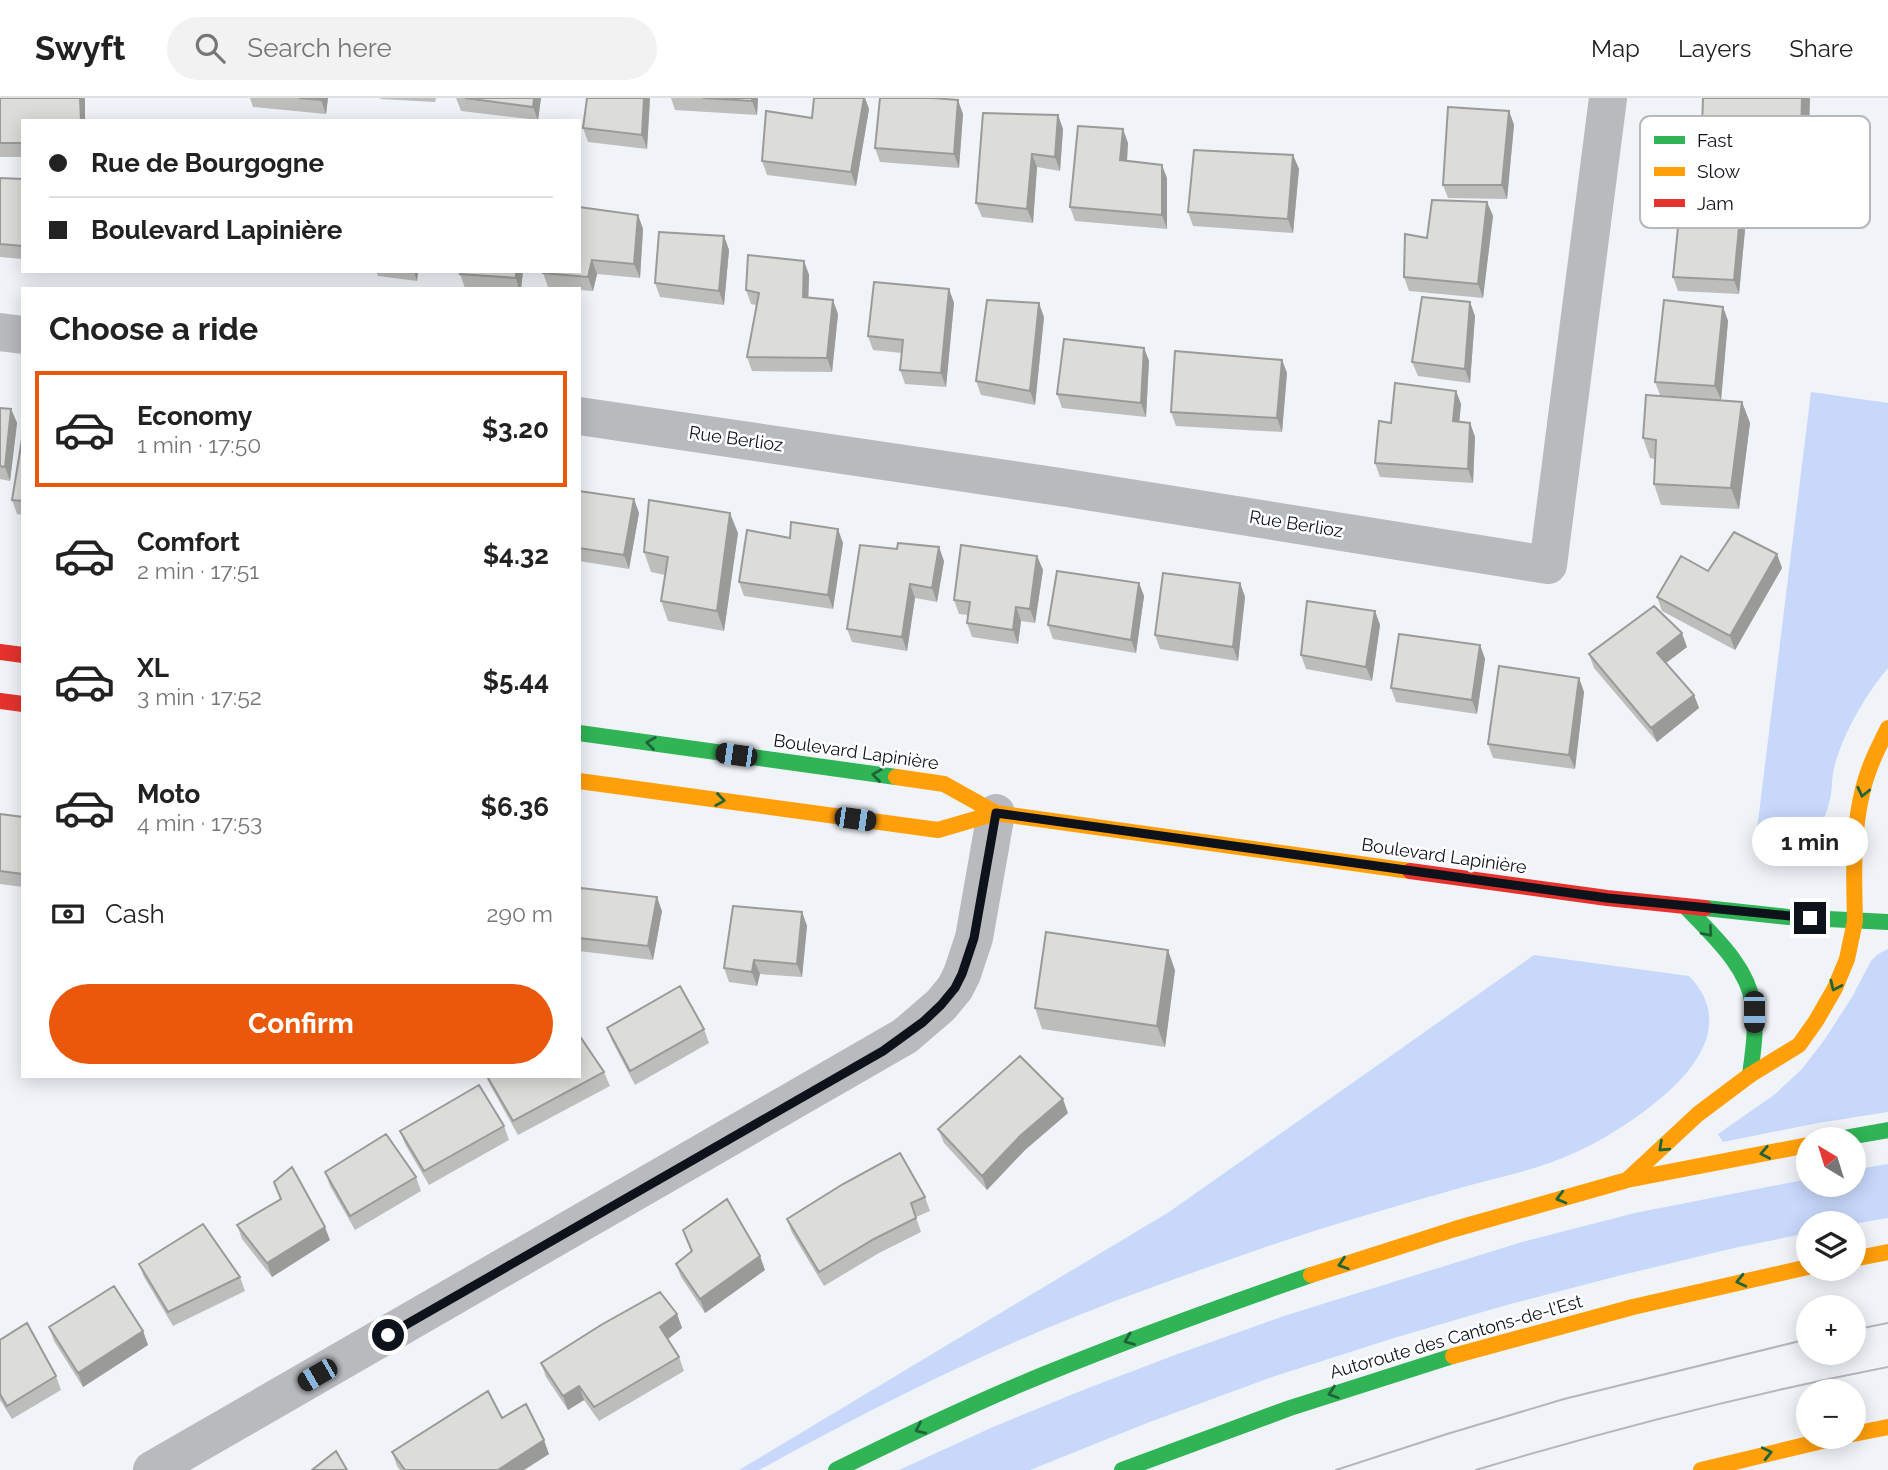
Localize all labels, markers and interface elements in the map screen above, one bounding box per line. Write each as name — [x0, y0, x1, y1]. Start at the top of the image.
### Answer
search box — [167, 17, 657, 80]
text: Swyft — [35, 29, 125, 68]
icon: search — [191, 29, 229, 67]
text: Search here — [247, 33, 392, 63]
text: Map — [1591, 34, 1640, 63]
text: Layers — [1678, 34, 1751, 63]
text: Share — [1789, 34, 1853, 63]
legend — [1640, 116, 1870, 228]
text: Fast — [1697, 129, 1733, 151]
text: Rue de Bourgogne — [91, 148, 324, 178]
text: Slow — [1697, 160, 1741, 182]
text: Jam — [1697, 192, 1734, 214]
text: Boulevard Lapinière — [91, 215, 342, 245]
text: Choose a ride — [49, 310, 258, 347]
icon: car — [53, 398, 116, 461]
text: Economy — [137, 401, 252, 431]
text: $3.20 — [482, 414, 549, 444]
street label: Rue Berlioz — [688, 422, 784, 455]
text: 1 min · 17:50 — [137, 431, 261, 458]
street label: Rue Berlioz — [1248, 506, 1345, 541]
icon: car — [53, 524, 116, 587]
text: Comfort — [137, 527, 240, 557]
text: $4.32 — [483, 540, 549, 570]
text: 2 min · 17:51 — [137, 557, 259, 584]
icon: car — [53, 650, 116, 713]
text: XL — [137, 653, 169, 683]
text: $5.44 — [483, 666, 549, 696]
text: 3 min · 17:52 — [137, 683, 262, 710]
street label: Boulevard Lapinière — [772, 730, 940, 774]
one-way arrow — [646, 736, 657, 751]
car — [714, 742, 759, 768]
one-way arrow — [871, 767, 883, 782]
icon: car — [53, 776, 116, 839]
text: Moto — [137, 779, 200, 809]
one-way arrow — [1857, 786, 1872, 798]
text: $6.36 — [481, 792, 549, 822]
one-way arrow — [714, 793, 726, 808]
car — [833, 806, 878, 832]
text: 4 min · 17:53 — [137, 809, 262, 836]
callout: 1 min — [1752, 816, 1868, 866]
text: 1 min — [1781, 828, 1839, 855]
street label: Boulevard Lapinière — [1360, 834, 1528, 878]
icon: cash — [49, 895, 87, 933]
text: Cash — [105, 899, 165, 929]
text: 290 m — [486, 900, 553, 927]
route end — [1794, 902, 1826, 934]
one-way arrow — [1700, 924, 1712, 937]
one-way arrow — [1829, 979, 1843, 991]
button: Confirm — [49, 984, 553, 1064]
car — [1744, 991, 1765, 1033]
north arrow — [1796, 1127, 1866, 1197]
map controls — [1796, 1127, 1866, 1449]
one-way arrow — [1658, 1139, 1671, 1152]
one-way arrow — [1759, 1145, 1771, 1160]
one-way arrow — [1555, 1190, 1567, 1204]
button: layers — [1796, 1211, 1866, 1281]
one-way arrow — [1338, 1256, 1350, 1270]
one-way arrow — [1735, 1273, 1747, 1287]
street label: Autoroute des Cantons-de-l'Est — [1327, 1290, 1585, 1383]
button: + — [1796, 1295, 1866, 1365]
route start — [372, 1319, 404, 1351]
one-way arrow — [1124, 1332, 1136, 1346]
car — [294, 1355, 341, 1395]
button: − — [1796, 1379, 1866, 1449]
one-way arrow — [1327, 1385, 1339, 1399]
one-way arrow — [915, 1421, 927, 1435]
one-way arrow — [1761, 1447, 1773, 1462]

